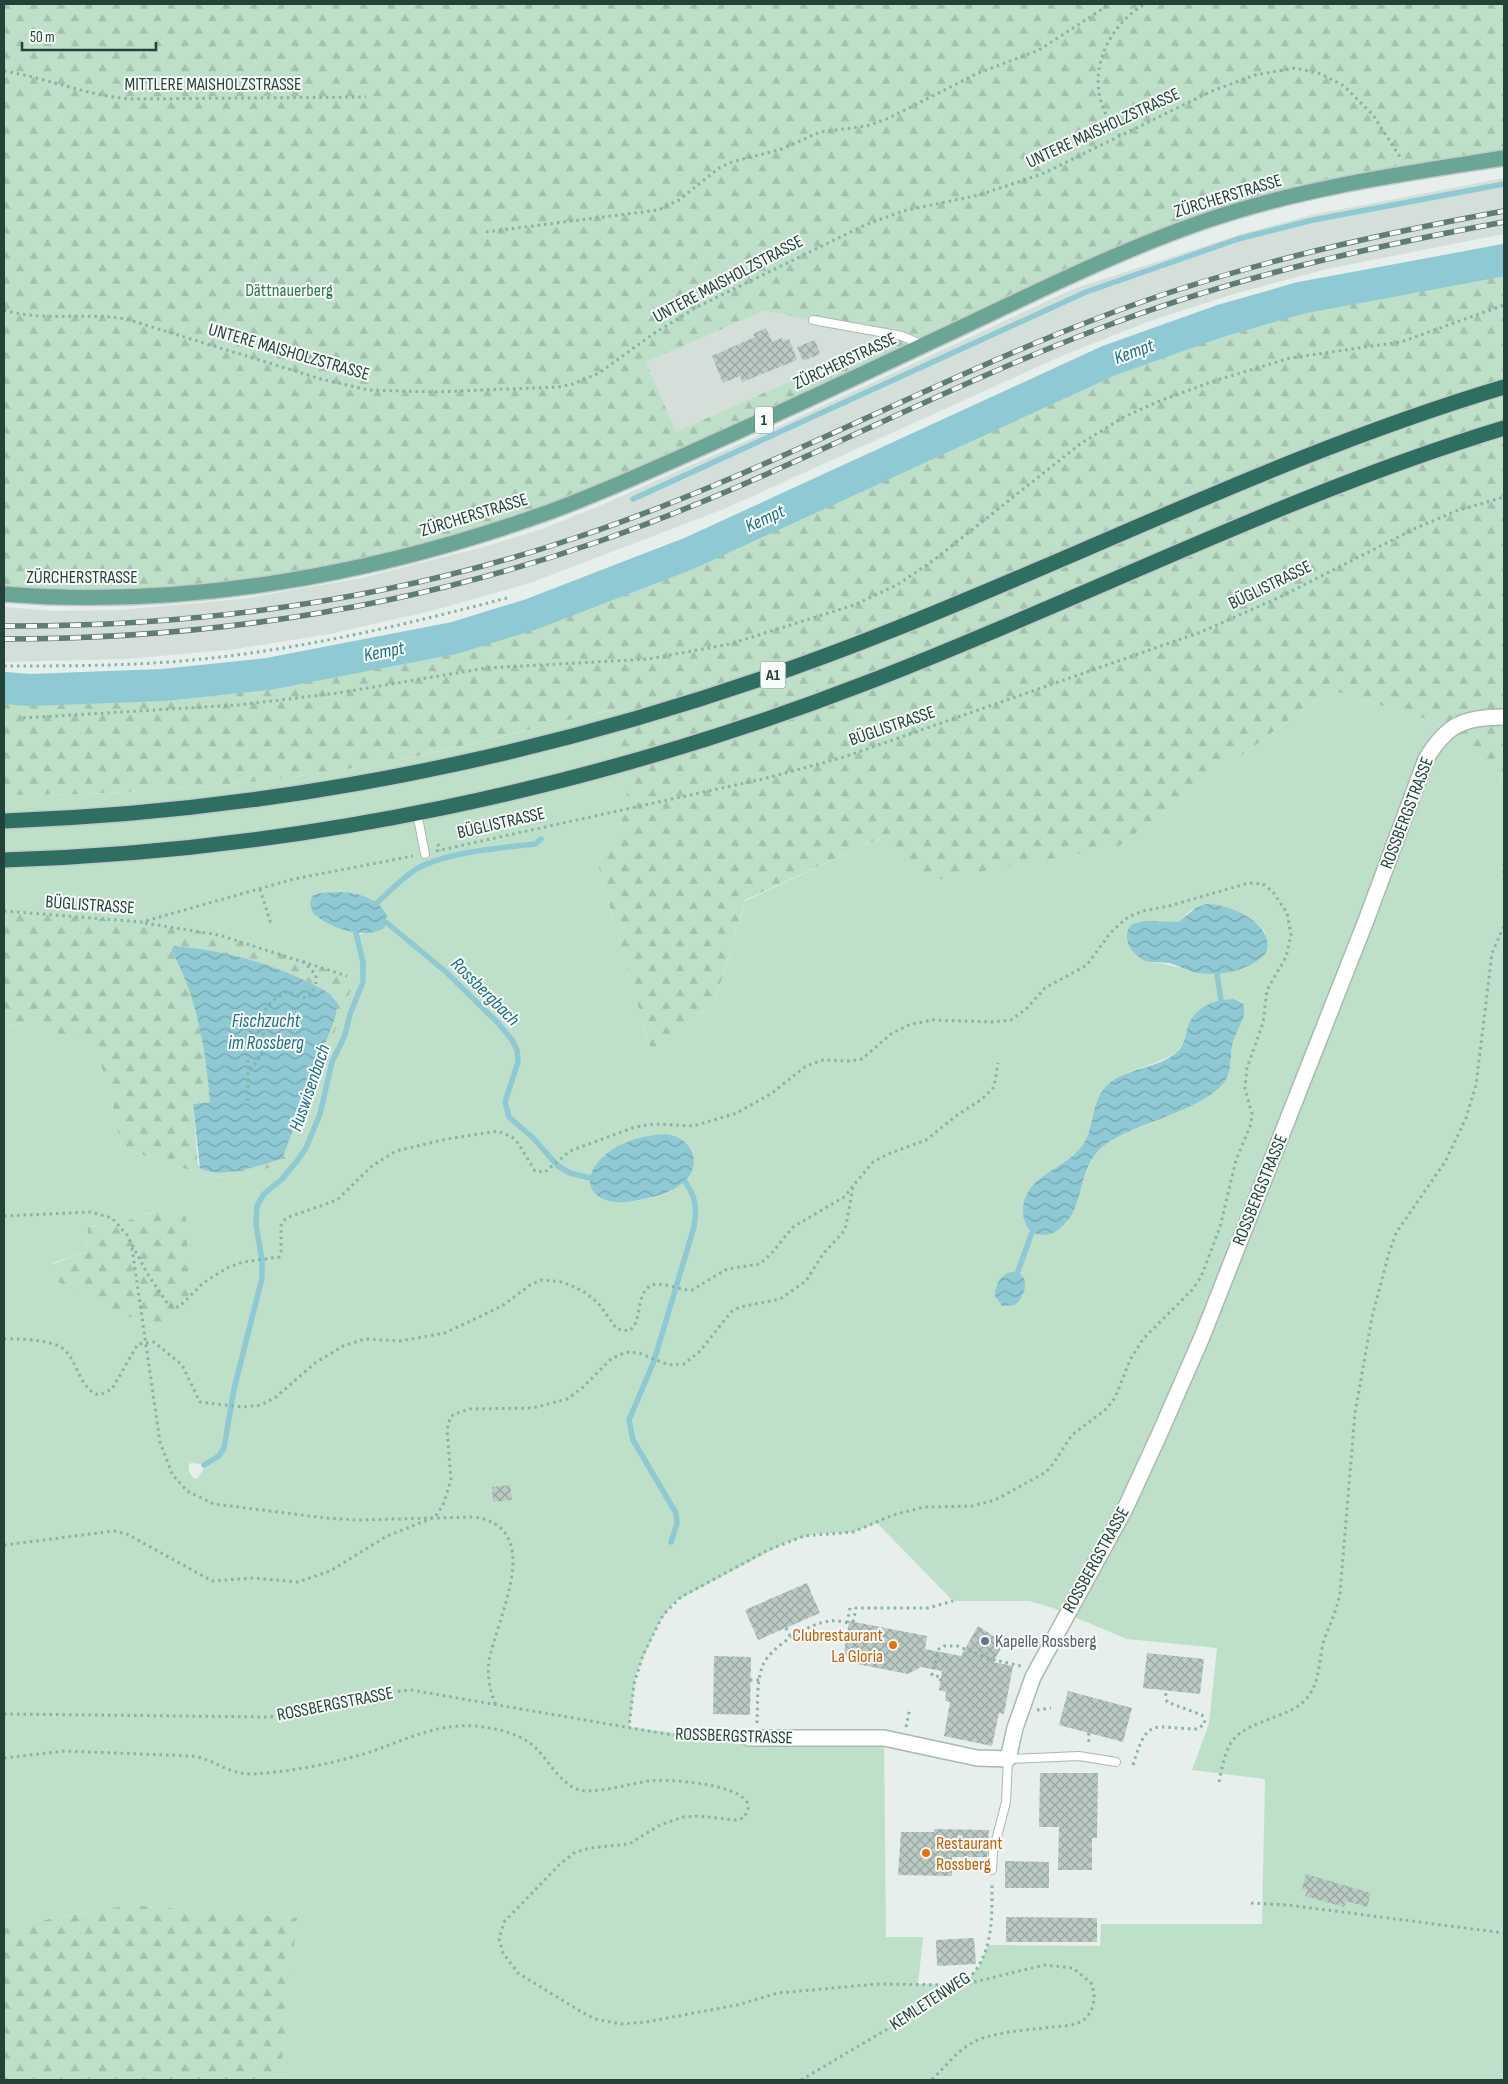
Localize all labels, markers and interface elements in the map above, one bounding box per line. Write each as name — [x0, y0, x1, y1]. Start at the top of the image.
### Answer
scale bar — [22, 20, 156, 52]
text: 50 m — [30, 28, 55, 47]
street label: MITTLERE MAISHOLZSTRASSE — [125, 74, 301, 95]
street label: UNTERE MAISHOLZSTRASSE — [1023, 83, 1183, 173]
street label: ZÜRCHERSTRASSE — [1172, 170, 1284, 222]
street label: UNTERE MAISHOLZSTRASSE — [649, 231, 807, 327]
park label: Dättnauerberg — [245, 280, 333, 301]
street label: UNTERE MAISHOLZSTRASSE — [206, 319, 372, 385]
street label: ZÜRCHERSTRASSE — [790, 328, 900, 394]
water label: Kempt — [1111, 334, 1158, 370]
road number: 1 — [755, 406, 773, 434]
street label: ZÜRCHERSTRASSE — [418, 489, 530, 541]
water label: Kempt — [742, 499, 790, 538]
street label: BÜGLISTRASSE — [1225, 556, 1315, 614]
street label: ZÜRCHERSTRASSE — [26, 567, 138, 588]
water label: Kempt — [362, 637, 408, 667]
road number: A1 — [760, 662, 786, 688]
street label: BÜGLISTRASSE — [846, 702, 938, 750]
street label: ROSSBERGSTRASSE — [1376, 754, 1438, 872]
street label: BÜGLISTRASSE — [455, 803, 547, 843]
street label: BÜGLISTRASSE — [45, 891, 135, 919]
water label: Rossbergbach — [446, 953, 524, 1031]
water label: Fischzucht im Rossberg — [228, 1010, 304, 1055]
water label: Huswisenbach — [284, 1041, 336, 1134]
street label: ROSSBERGSTRASSE — [1228, 1131, 1292, 1249]
street label: ROSSBERGSTRASSE — [1058, 1503, 1134, 1617]
place label: Clubrestaurant La Gloria — [792, 1625, 883, 1667]
place label: Kapelle Rossberg — [995, 1631, 1096, 1652]
marker: Kapelle Rossberg — [979, 1635, 991, 1647]
marker: Clubrestaurant La Gloria — [887, 1639, 899, 1651]
street label: ROSSBERGSTRASSE — [275, 1682, 395, 1726]
street label: ROSSBERGSTRASSE — [675, 1723, 793, 1749]
place label: Restaurant Rossberg — [936, 1833, 1003, 1875]
marker: Restaurant Rossberg — [920, 1847, 932, 1859]
street label: KEMLETENWEG — [886, 1967, 974, 2035]

